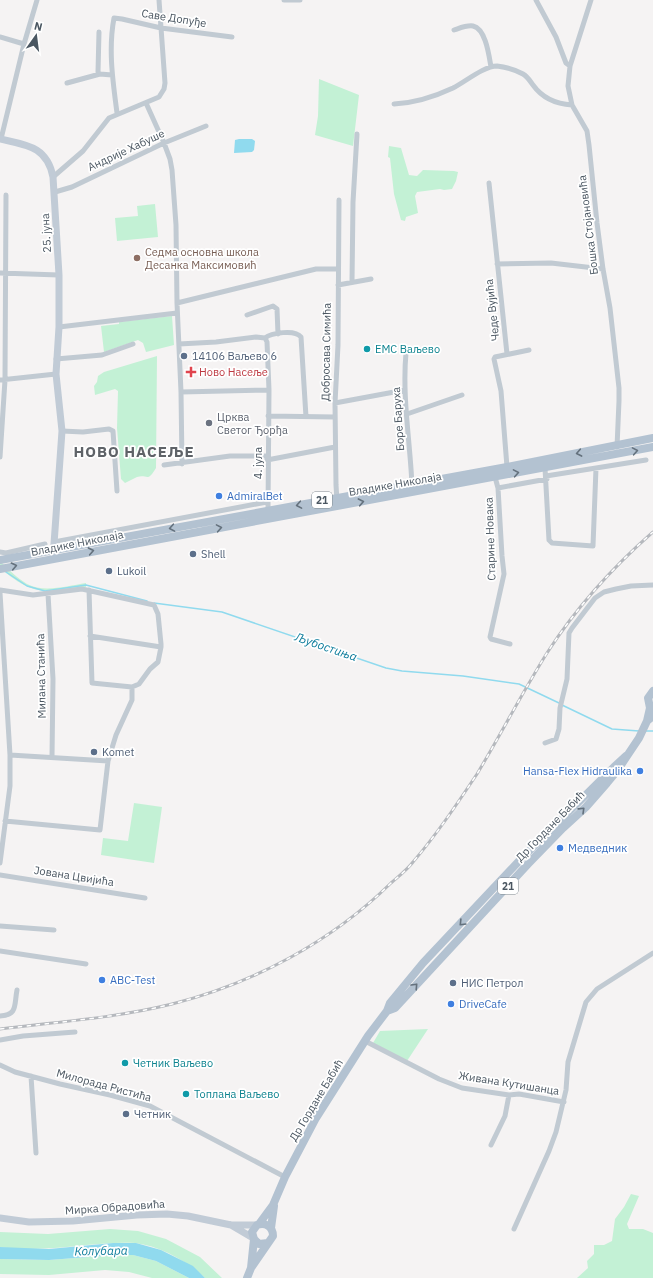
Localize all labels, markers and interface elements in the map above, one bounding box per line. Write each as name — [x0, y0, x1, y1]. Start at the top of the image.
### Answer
street label: Саве Допуђе — [140, 6, 208, 30]
north arrow — [16, 16, 56, 56]
text: N — [33, 19, 44, 34]
street label: Андрије Хабуше — [85, 126, 167, 174]
street label: Бошка Стојановића — [575, 174, 601, 276]
street label: 25. јуна — [38, 213, 54, 253]
place label: Седма основна школа Десанка Максимовић — [145, 245, 259, 272]
marker: Седма основна школа Десанка Максимовић — [132, 253, 142, 263]
street label: Чеде Вујића — [482, 278, 502, 342]
street label: Добросава Симића — [318, 303, 334, 401]
place label: ЕМС Ваљево — [375, 342, 440, 356]
marker: ЕМС Ваљево — [362, 344, 372, 354]
place label: 14106 Ваљево 6 — [192, 349, 277, 363]
marker: 14106 Ваљево 6 — [179, 351, 189, 361]
place label: Ново Насеље — [199, 365, 268, 379]
marker: Ново Насеље — [186, 367, 196, 377]
street label: Боре Баруха — [389, 386, 407, 452]
place label: Црква Светог Ђорђа — [217, 410, 288, 437]
marker: Црква Светог Ђорђа — [204, 418, 214, 428]
district label: НОВО НАСЕЉЕ — [73, 442, 195, 461]
street label: 4. јула — [251, 447, 265, 479]
one-way arrow — [632, 447, 638, 455]
one-way arrow — [576, 449, 582, 457]
street label: Владике Николаја — [347, 469, 443, 499]
one-way arrow — [513, 470, 519, 478]
place label: AdmiralBet — [227, 489, 283, 503]
marker: AdmiralBet — [214, 491, 224, 501]
road number: 21 — [312, 492, 332, 508]
street label: Старине Новака — [482, 497, 498, 581]
one-way arrow — [358, 498, 364, 506]
one-way arrow — [296, 500, 303, 508]
one-way arrow — [168, 523, 175, 532]
one-way arrow — [216, 524, 222, 532]
street label: Владике Николаја — [30, 527, 125, 559]
one-way arrow — [88, 547, 94, 556]
place label: Shell — [201, 547, 226, 561]
marker: Shell — [188, 549, 198, 559]
one-way arrow — [11, 562, 17, 570]
place label: Lukoil — [117, 564, 146, 578]
marker: Lukoil — [104, 566, 114, 576]
water label: Љубостиња — [292, 629, 359, 664]
street label: Милана Станића — [33, 633, 49, 719]
place label: Komet — [102, 745, 135, 759]
marker: Komet — [89, 747, 99, 757]
place label: Hansa-Flex Hidraulika — [523, 764, 632, 778]
marker: Hansa-Flex Hidraulika — [635, 766, 645, 776]
street label: Др Гордане Бабић — [513, 788, 587, 864]
one-way arrow — [577, 807, 585, 815]
place label: Медведник — [568, 841, 627, 855]
marker: Медведник — [555, 843, 565, 853]
street label: Јована Цвијића — [33, 863, 115, 889]
road number: 21 — [498, 878, 518, 894]
one-way arrow — [459, 918, 467, 926]
place label: ABC-Test — [110, 973, 156, 987]
marker: ABC-Test — [97, 975, 107, 985]
place label: НИС Петрол — [461, 976, 523, 990]
marker: НИС Петрол — [448, 978, 458, 988]
one-way arrow — [411, 983, 418, 990]
place label: DriveCafe — [459, 997, 507, 1011]
marker: DriveCafe — [446, 999, 456, 1009]
place label: Четник Ваљево — [133, 1056, 213, 1070]
street label: Др Гордане Бабић — [286, 1056, 346, 1144]
marker: Четник Ваљево — [120, 1058, 130, 1068]
street label: Милорада Ристића — [55, 1066, 153, 1104]
street label: Живана Кутишанца — [458, 1068, 561, 1098]
place label: Топлана Ваљево — [194, 1087, 279, 1101]
marker: Топлана Ваљево — [181, 1089, 191, 1099]
place label: Четник — [134, 1107, 171, 1121]
marker: Четник — [121, 1109, 131, 1119]
street label: Мирка Обрадовића — [65, 1197, 166, 1217]
water label: Колубара — [74, 1243, 128, 1258]

